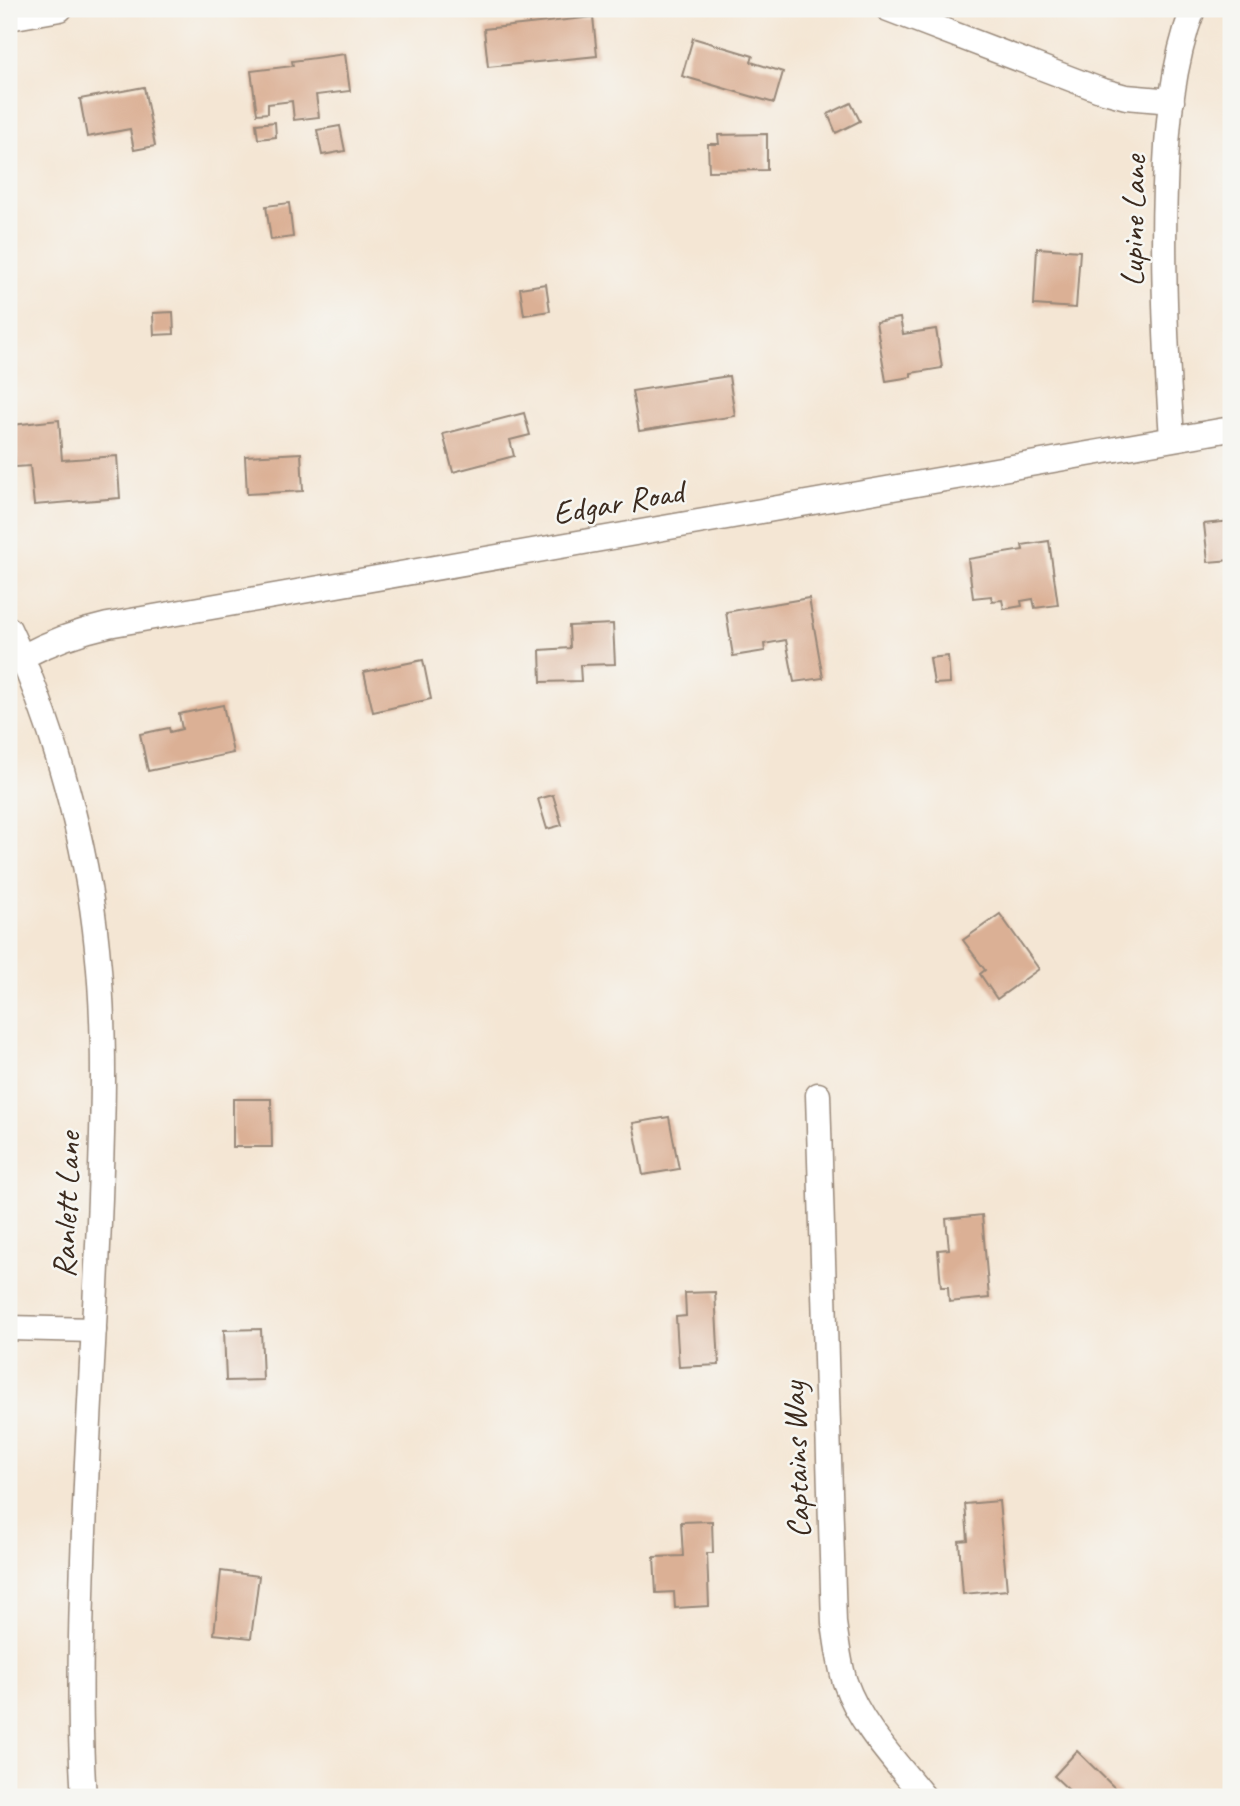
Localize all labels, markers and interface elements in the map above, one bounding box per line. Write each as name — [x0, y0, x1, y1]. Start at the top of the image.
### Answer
street label: Lupine Lane — [1111, 153, 1155, 287]
street label: Edgar Road — [549, 469, 692, 534]
street label: Ranlett Lane — [42, 1129, 90, 1279]
street label: Captains Way — [772, 1378, 820, 1539]

